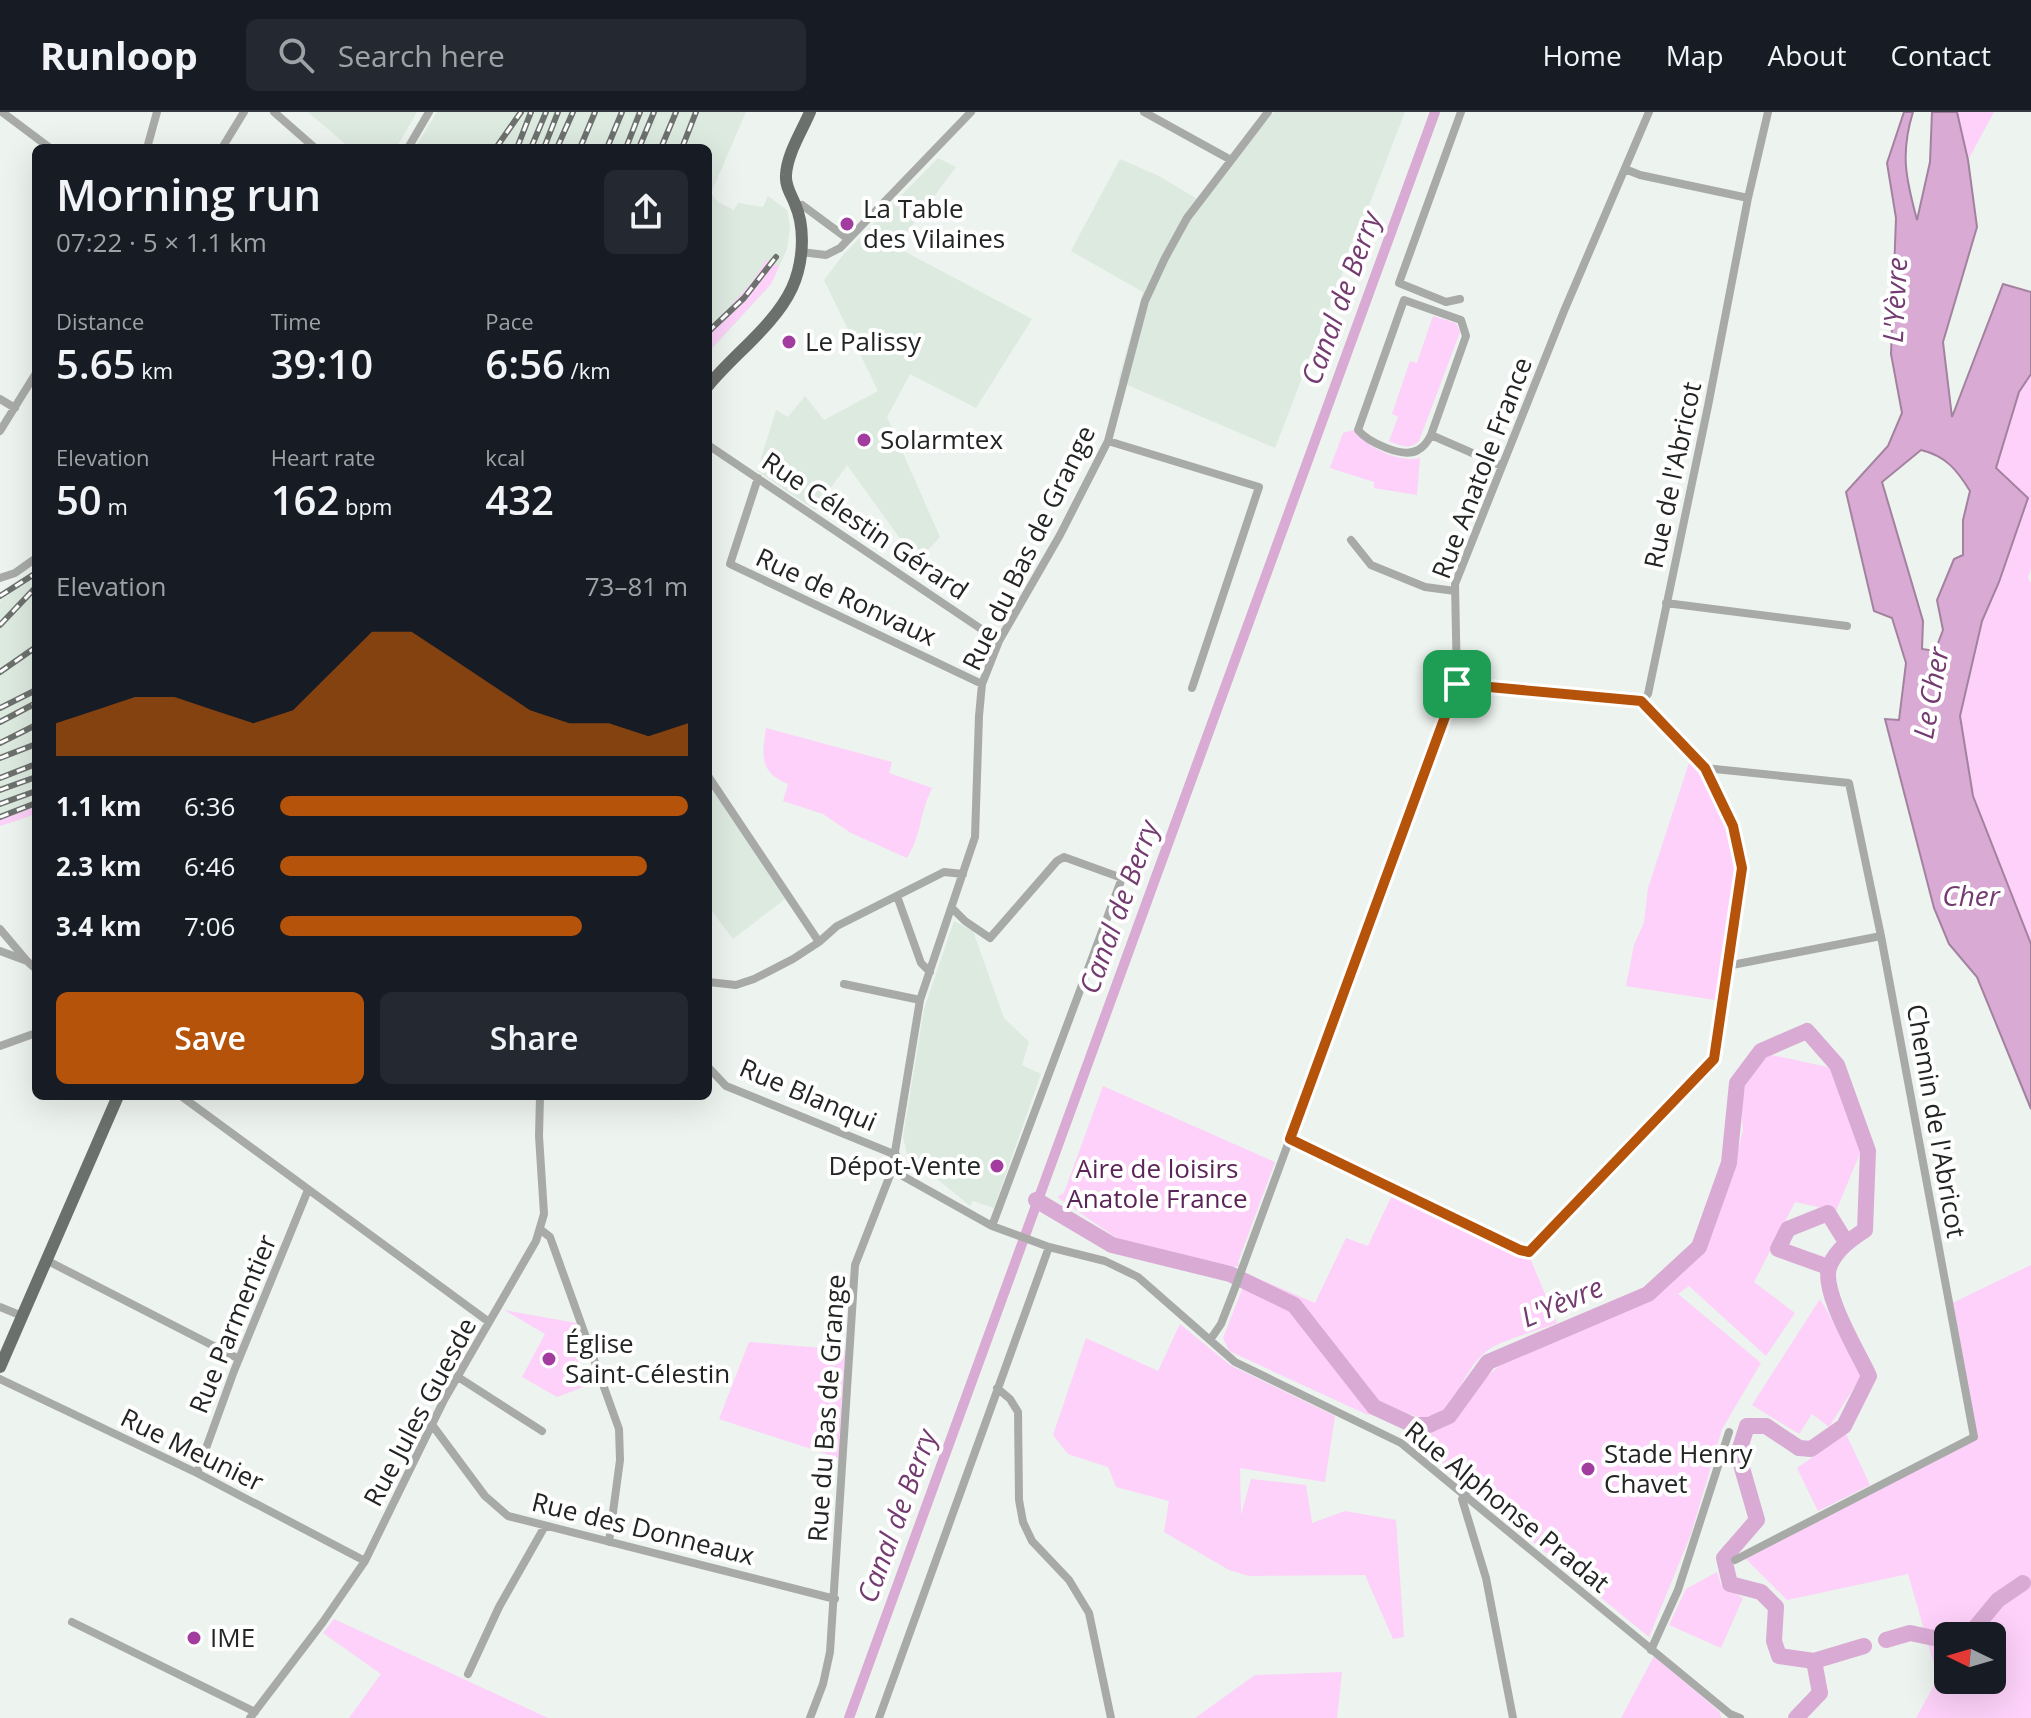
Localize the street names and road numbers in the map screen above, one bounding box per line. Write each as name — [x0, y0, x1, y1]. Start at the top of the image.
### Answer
street label: Rue Anatole France — [1422, 352, 1540, 584]
street label: Rue de l'Abricot — [1635, 378, 1709, 571]
street label: Rue du Bas de Grange — [953, 419, 1103, 676]
street label: Rue Célestin Gérard — [755, 443, 976, 608]
street label: Rue de Ronvaux — [750, 539, 943, 654]
street label: Chemin de l'Abricot — [1899, 1001, 1975, 1240]
street label: Rue Blanqui — [734, 1049, 882, 1139]
street label: Rue Parmentier — [180, 1229, 284, 1418]
street label: Rue du Bas de Grange — [799, 1273, 853, 1543]
street label: Rue Jules Guesde — [354, 1311, 484, 1512]
street label: Rue Meunier — [115, 1399, 270, 1499]
street label: Rue Alphonse Pradat — [1398, 1412, 1618, 1600]
street label: Rue des Donneaux — [528, 1483, 759, 1573]

